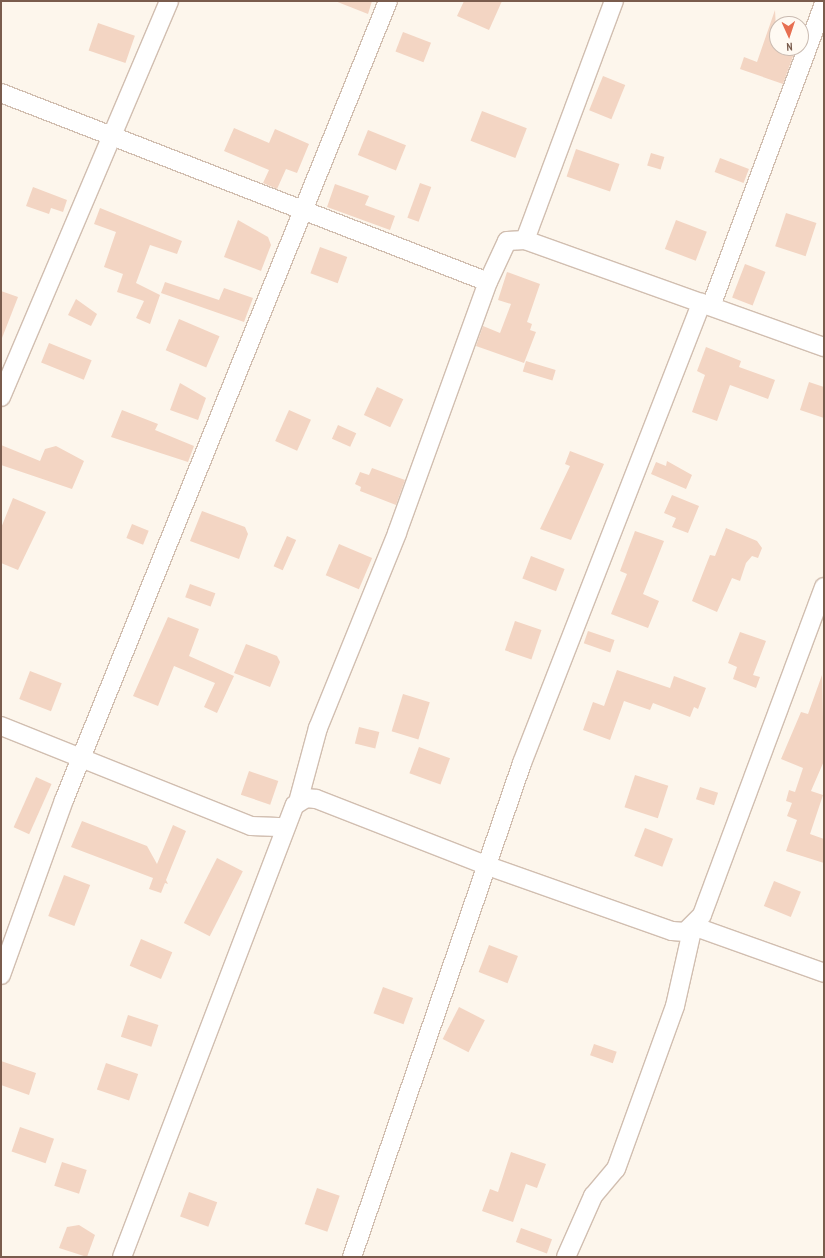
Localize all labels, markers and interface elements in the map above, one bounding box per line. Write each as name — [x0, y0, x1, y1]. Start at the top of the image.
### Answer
north arrow — [769, 16, 809, 56]
text: N — [786, 40, 793, 54]

